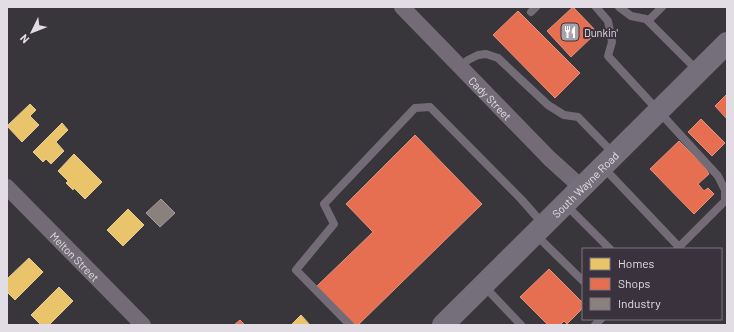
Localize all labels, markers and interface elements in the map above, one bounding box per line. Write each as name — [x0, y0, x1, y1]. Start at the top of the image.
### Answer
north arrow — [12, 12, 52, 52]
restaurant icon: Dunkin' — [559, 21, 581, 43]
place label: Dunkin' — [584, 26, 618, 39]
text: N — [17, 32, 32, 46]
street label: Cady Street — [467, 74, 515, 122]
street label: South Wayne Road — [549, 148, 621, 220]
street label: Melton Street — [48, 229, 102, 284]
legend — [582, 248, 722, 320]
text: Homes — [618, 256, 655, 270]
text: Shops — [618, 276, 651, 290]
text: Industry — [618, 296, 661, 310]

